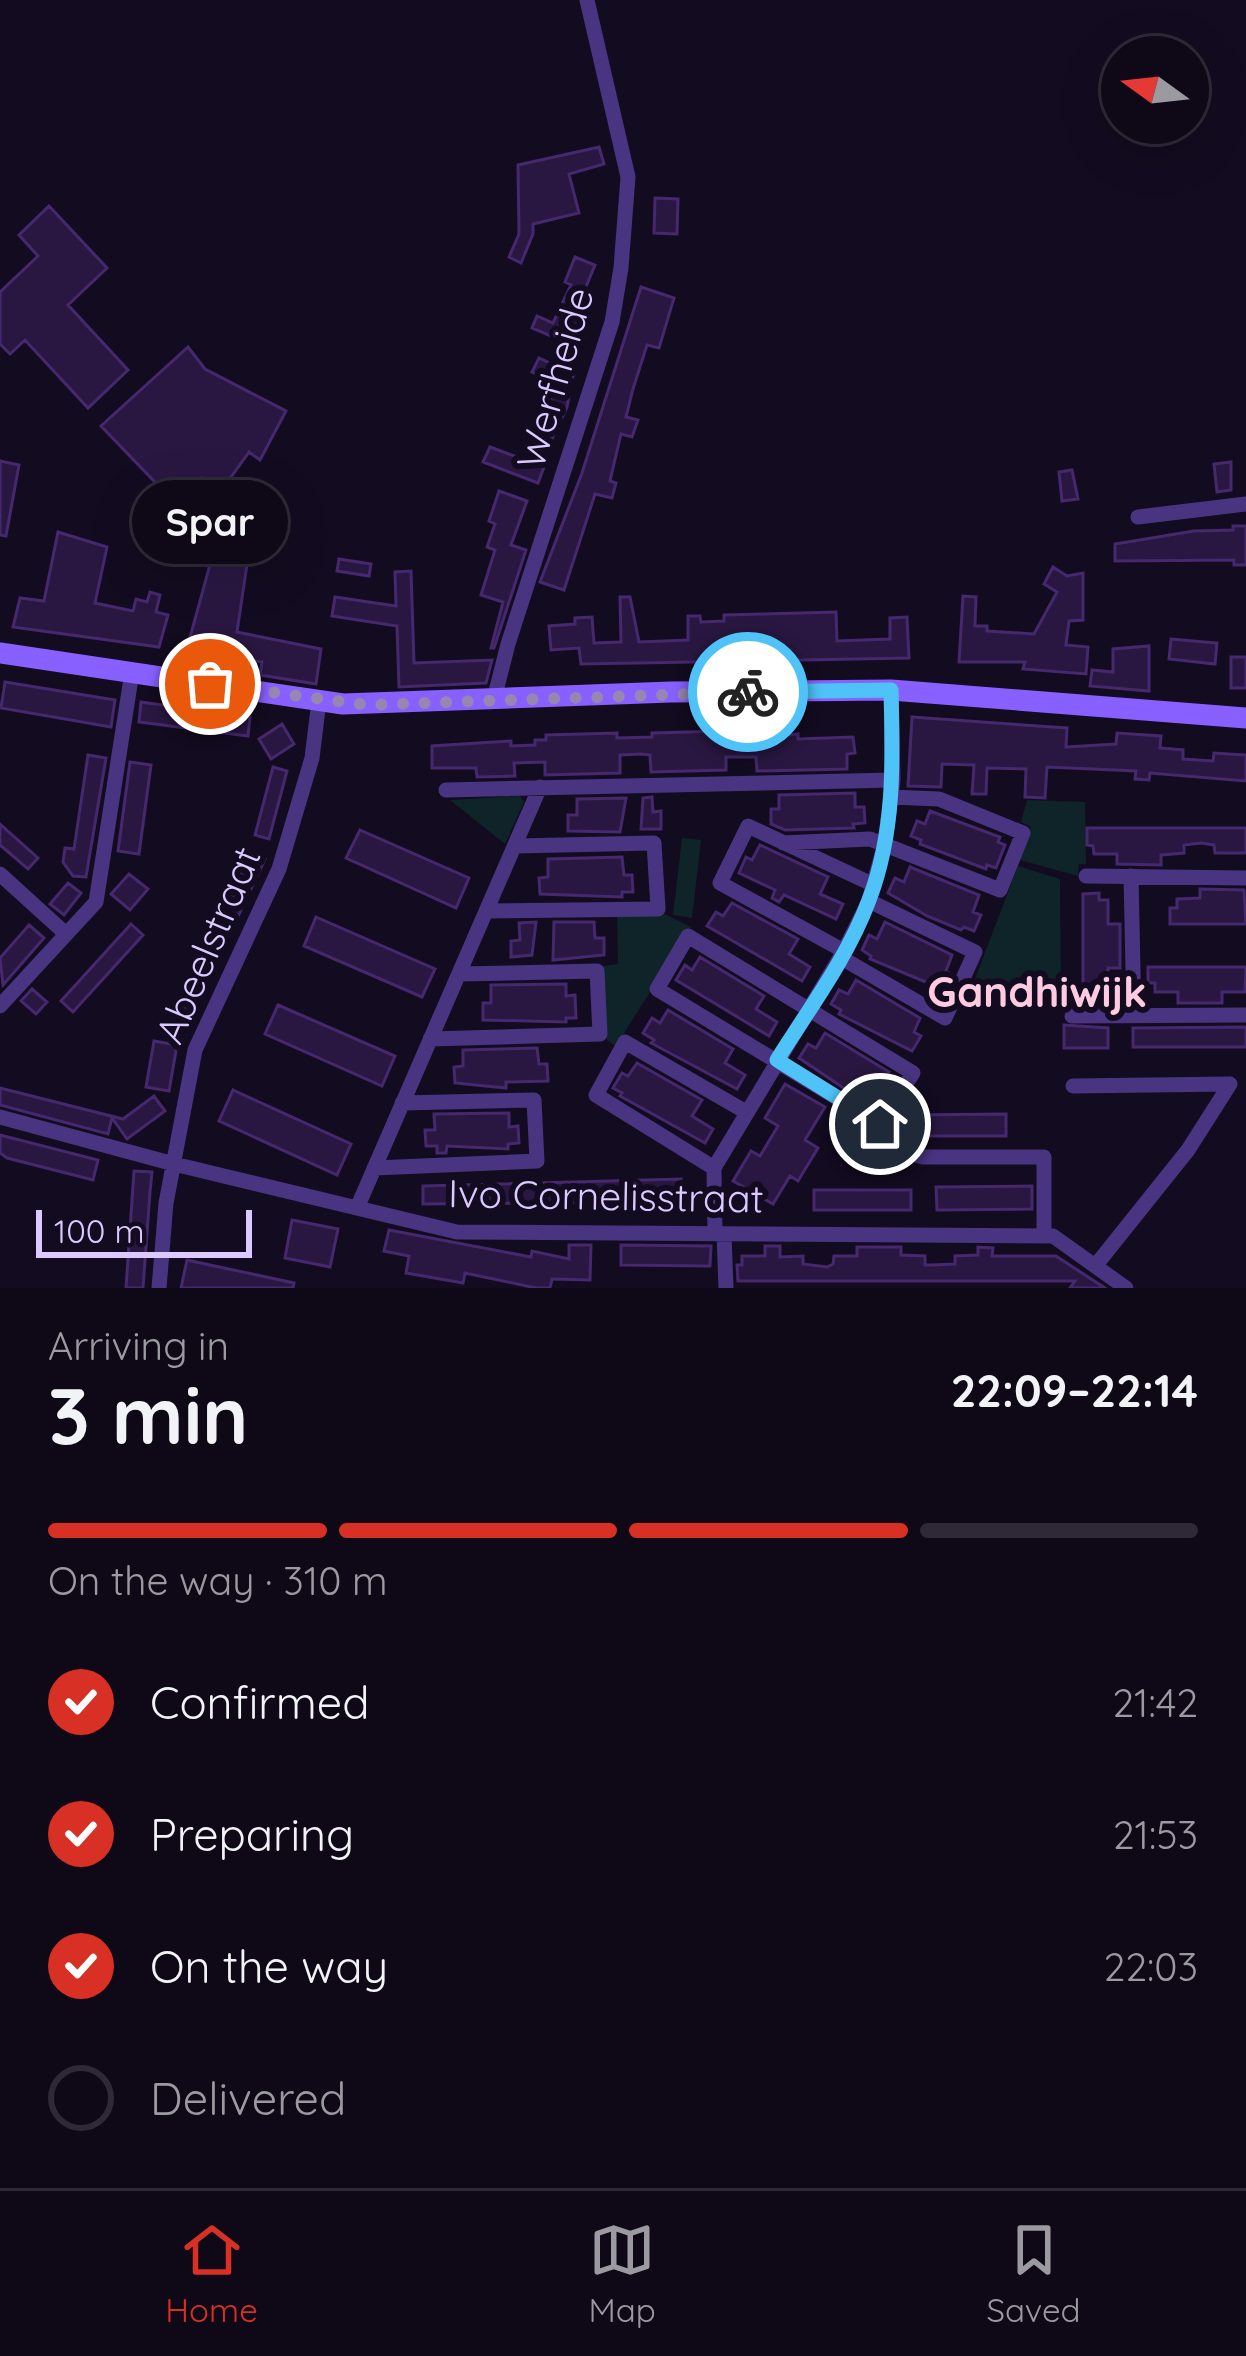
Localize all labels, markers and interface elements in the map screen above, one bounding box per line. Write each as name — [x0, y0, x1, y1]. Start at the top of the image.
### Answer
north arrow — [1101, 36, 1209, 144]
map controls — [1101, 36, 1209, 144]
street label: Werfheide — [505, 282, 604, 474]
callout: Spar — [132, 480, 288, 564]
text: Spar — [165, 497, 255, 546]
courier — [688, 632, 808, 752]
pin — [159, 633, 261, 735]
icon: bag — [177, 651, 243, 717]
icon: bike — [715, 659, 781, 725]
street label: Abeelstraat — [144, 839, 271, 1051]
district label: Gandhiwijk — [927, 965, 1147, 1018]
pin — [829, 1073, 931, 1175]
icon: home — [847, 1091, 913, 1157]
street label: Ivo Cornelisstraat — [448, 1168, 764, 1223]
scale bar — [36, 1204, 252, 1257]
text: 100 m — [54, 1210, 145, 1251]
text: Arriving in — [48, 1321, 229, 1370]
text: 22:09–22:14 — [951, 1362, 1198, 1418]
text: 3 min — [48, 1366, 249, 1464]
text: On the way · 310 m — [48, 1556, 388, 1605]
icon: check — [48, 1669, 114, 1735]
text: Confirmed — [150, 1674, 369, 1730]
text: 21:42 — [1113, 1678, 1198, 1727]
icon: check — [48, 1801, 114, 1867]
text: Preparing — [150, 1806, 354, 1862]
text: 21:53 — [1113, 1810, 1198, 1859]
icon: check — [48, 1933, 114, 1999]
text: On the way — [150, 1938, 388, 1994]
text: 22:03 — [1104, 1942, 1198, 1991]
text: Delivered — [150, 2070, 346, 2126]
tab: Home — [165, 2217, 258, 2330]
tab: Map — [589, 2217, 656, 2330]
tab: Saved — [987, 2217, 1081, 2330]

